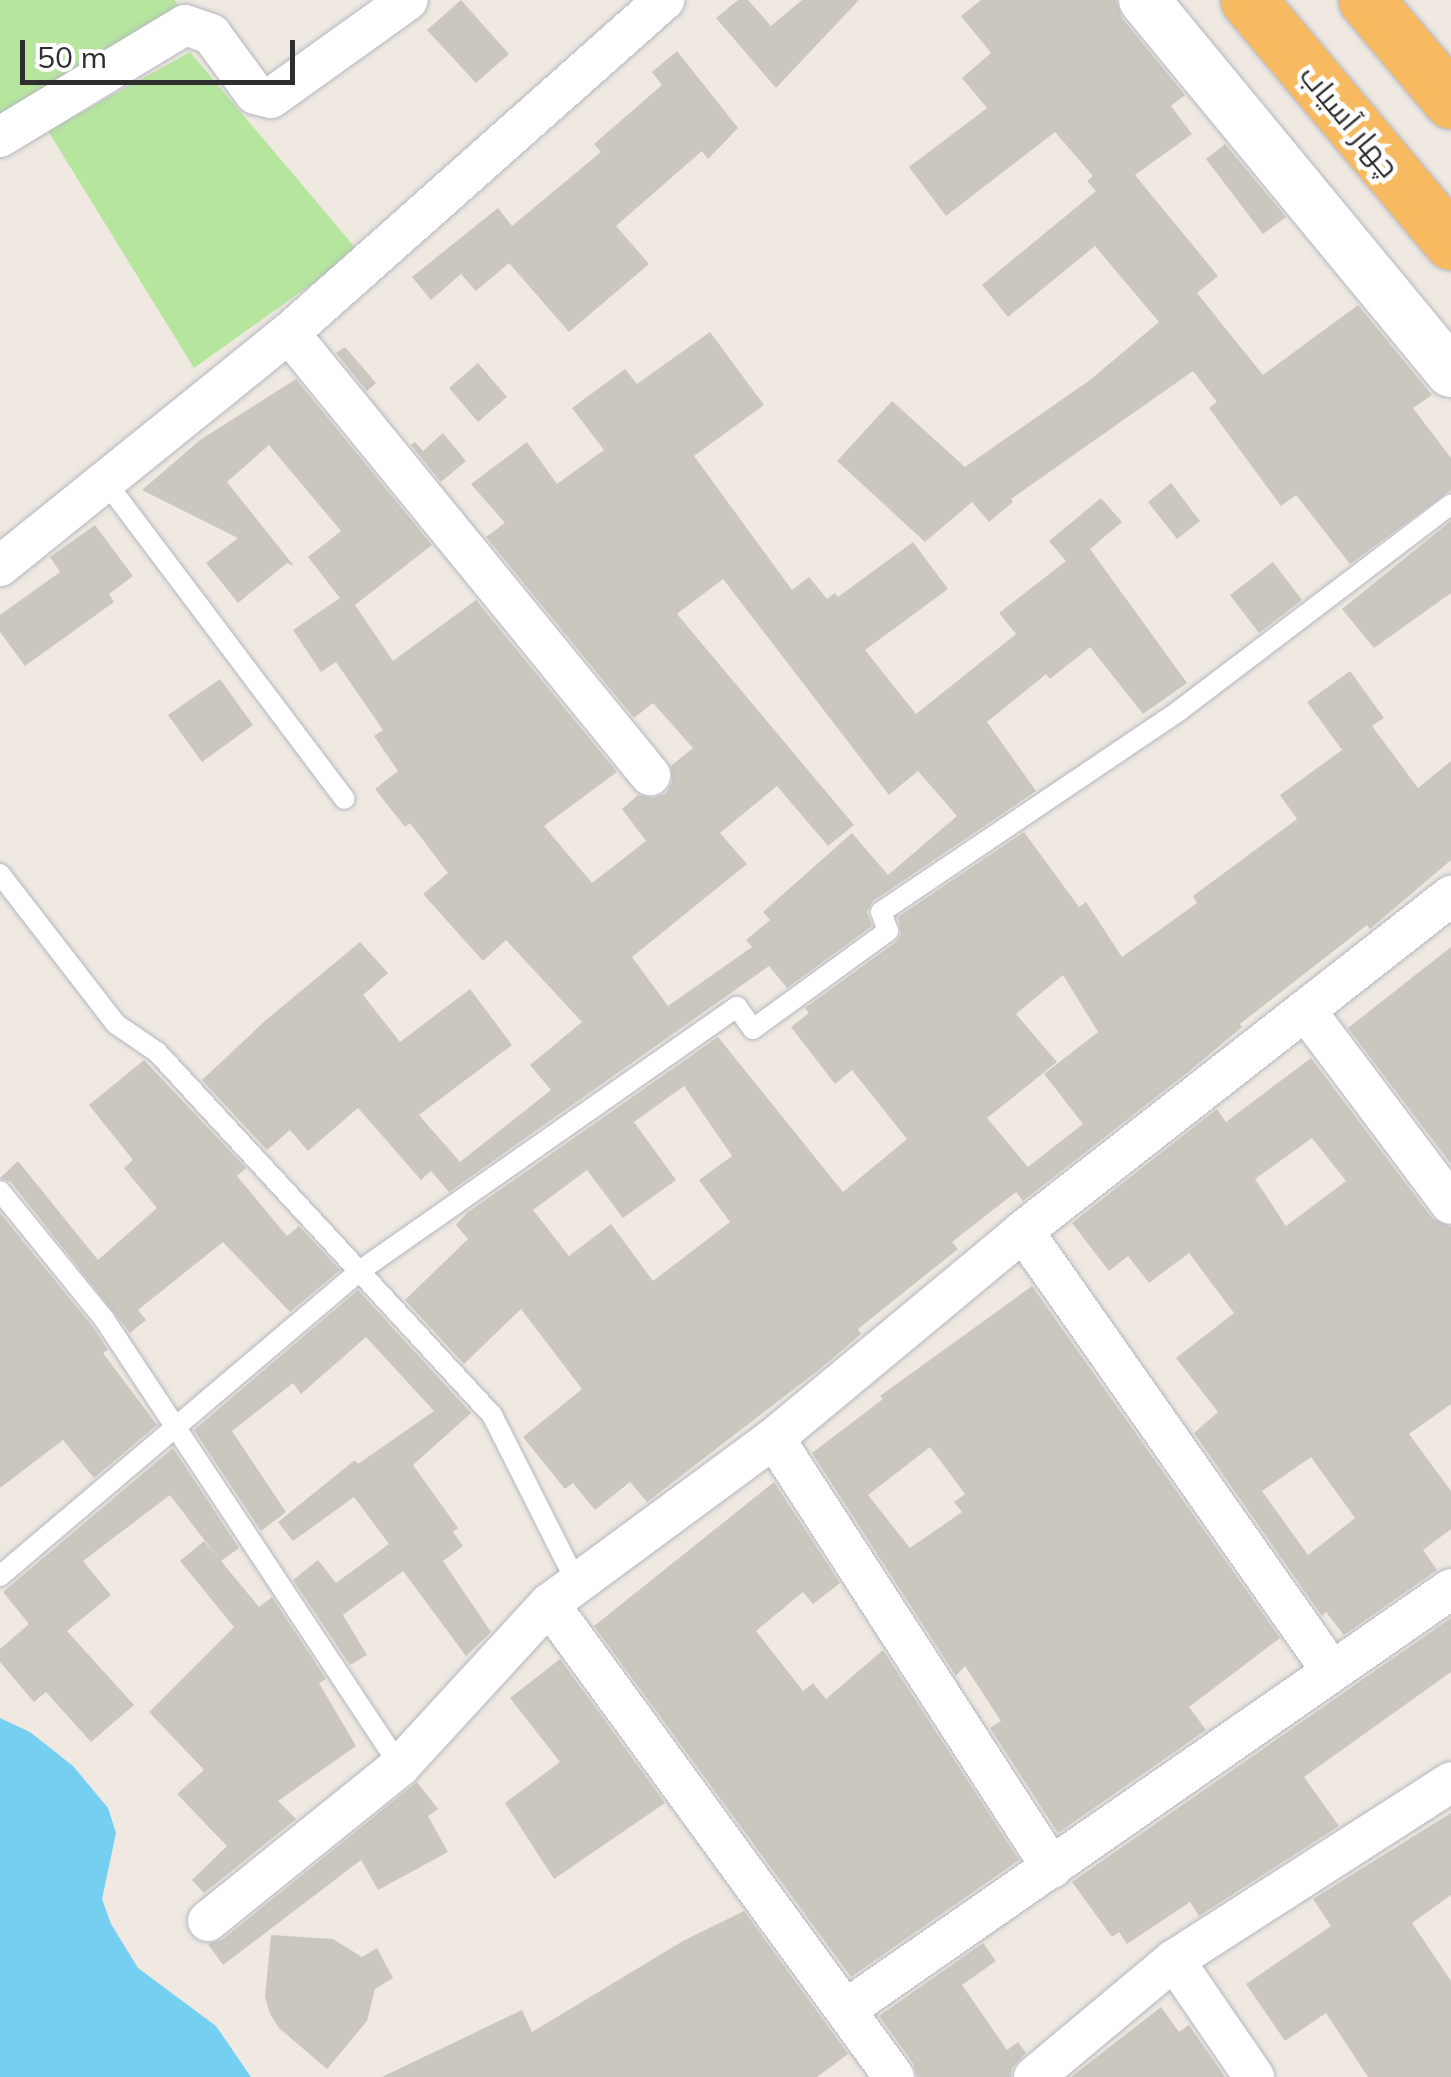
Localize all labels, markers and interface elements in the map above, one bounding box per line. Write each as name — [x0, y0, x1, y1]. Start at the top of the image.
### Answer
scale bar — [25, 20, 300, 82]
text: 50 m — [37, 38, 107, 76]
street label: چهار آسیاب — [1293, 58, 1407, 184]

